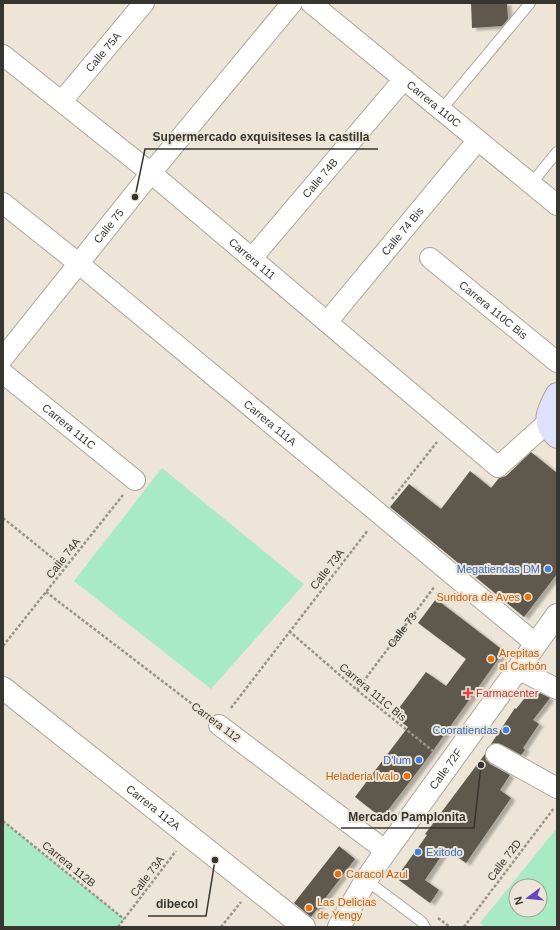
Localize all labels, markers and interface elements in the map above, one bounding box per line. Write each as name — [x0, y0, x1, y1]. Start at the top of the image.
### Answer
street label: Calle 75A — [83, 29, 123, 74]
street label: Carrera 110C — [405, 78, 463, 129]
callout: Supermercado exquisiteses la castilla — [145, 125, 378, 149]
text: Supermercado exquisiteses la castilla — [153, 130, 370, 144]
street label: Calle 74B — [300, 156, 340, 200]
street label: Calle 74 Bis — [379, 204, 426, 258]
street label: Calle 75 — [91, 207, 126, 246]
street label: Carrera 111 — [227, 236, 278, 282]
street label: Carrera 110C Bis — [457, 279, 530, 342]
street label: Carrera 111A — [242, 398, 299, 449]
street label: Carrera 111C — [40, 401, 98, 452]
street label: Calle 74A — [44, 535, 83, 580]
street label: Calle 73A — [308, 546, 347, 591]
place label: Megatiendas DM — [457, 563, 540, 575]
marker: Megatiendas DM — [543, 564, 553, 574]
place label: Suridora de Aves — [436, 591, 520, 603]
marker: Suridora de Aves — [523, 592, 533, 602]
street label: Calle 73 — [385, 610, 419, 650]
place label: Arepitas al Carbón — [499, 647, 547, 672]
marker: Arepitas al Carbón — [486, 654, 496, 664]
street label: Carrera 111C Bis — [337, 661, 409, 724]
place label: Farmacenter — [476, 687, 539, 699]
marker: Farmacenter — [463, 688, 473, 698]
street label: Carrera 112 — [189, 700, 243, 744]
place label: Cooratiendas — [433, 724, 498, 736]
marker: Cooratiendas — [501, 725, 511, 735]
street label: Calle 72F — [427, 746, 464, 791]
place label: D'lum — [383, 754, 411, 766]
marker: D'lum — [414, 755, 424, 765]
place label: Heladeria Ivalo — [326, 770, 399, 782]
marker: Heladeria Ivalo — [402, 771, 412, 781]
street label: Carrera 112A — [124, 782, 183, 833]
callout: Mercado Pamplonita — [341, 804, 474, 828]
text: Mercado Pamplonita — [348, 810, 466, 824]
street label: Calle 72D — [485, 837, 523, 883]
street label: Carrera 112B — [40, 839, 98, 889]
place label: Exitodo — [426, 846, 463, 858]
marker: Exitodo — [413, 847, 423, 857]
street label: Calle 73A — [128, 853, 167, 899]
place label: Caracol Azul — [346, 868, 408, 880]
marker: Caracol Azul — [333, 869, 343, 879]
north arrow — [508, 878, 548, 918]
callout: dibecol — [148, 892, 206, 916]
text: N — [512, 895, 525, 906]
place label: Las Delicias de Yengy — [317, 896, 377, 921]
text: dibecol — [156, 897, 198, 911]
marker: Las Delicias de Yengy — [304, 903, 314, 913]

